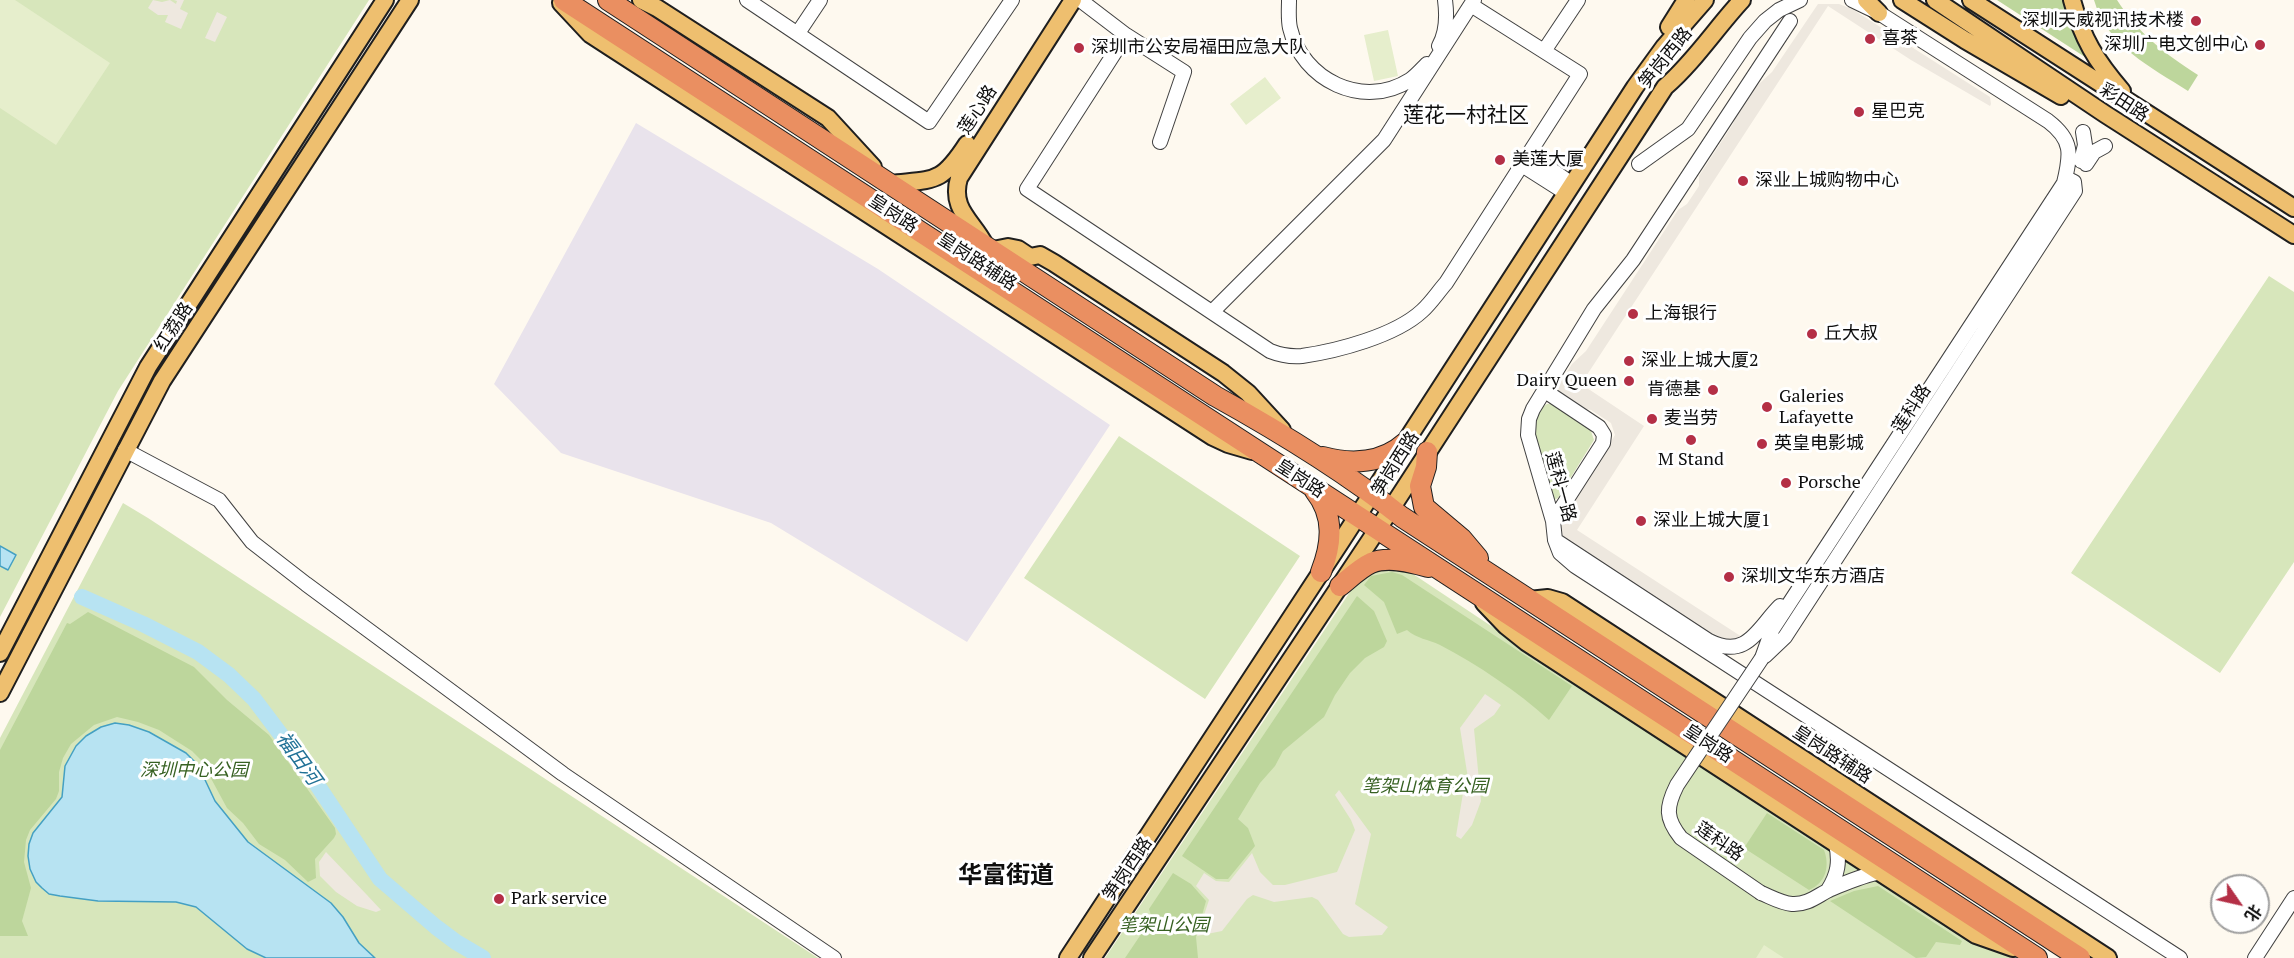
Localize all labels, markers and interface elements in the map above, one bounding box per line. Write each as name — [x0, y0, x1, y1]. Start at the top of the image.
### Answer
place label: 深圳天威视讯技术楼 — [2022, 10, 2184, 32]
marker: 深圳天威视讯技术楼 — [2189, 14, 2203, 28]
street label: 笋岗西路 — [1635, 23, 1697, 93]
place label: 喜茶 — [1882, 28, 1918, 50]
marker: 喜茶 — [1863, 32, 1877, 46]
place label: 深圳广电文创中心 — [2104, 34, 2248, 56]
place label: 深圳市公安局福田应急大队 — [1091, 37, 1307, 59]
marker: 深圳广电文创中心 — [2253, 38, 2267, 52]
marker: 深圳市公安局福田应急大队 — [1072, 41, 1086, 55]
street label: 彩田路 — [2095, 79, 2153, 127]
street label: 莲心路 — [954, 81, 1002, 139]
place label: 星巴克 — [1871, 101, 1925, 123]
district label: 莲花一村社区 — [1403, 103, 1529, 129]
marker: 星巴克 — [1852, 105, 1866, 119]
place label: 美莲大厦 — [1512, 149, 1584, 171]
marker: 美莲大厦 — [1493, 153, 1507, 167]
place label: 深业上城购物中心 — [1755, 170, 1899, 192]
marker: 深业上城购物中心 — [1736, 174, 1750, 188]
street label: 皇岗路 — [864, 190, 922, 238]
street label: 皇岗路辅路 — [933, 228, 1021, 296]
street label: 红荔路 — [150, 298, 198, 356]
place label: 上海银行 — [1645, 303, 1717, 325]
marker: 上海银行 — [1626, 307, 1640, 321]
place label: 丘大叔 — [1824, 323, 1878, 345]
marker: 丘大叔 — [1805, 327, 1819, 341]
place label: 深业上城大厦2 — [1641, 350, 1759, 372]
marker: 深业上城大厦2 — [1622, 354, 1636, 368]
place label: Dairy Queen — [1517, 370, 1617, 392]
marker: Dairy Queen — [1622, 374, 1636, 388]
place label: 肯德基 — [1647, 379, 1701, 401]
street label: 莲科路 — [1888, 380, 1936, 438]
marker: 肯德基 — [1706, 383, 1720, 397]
place label: Galeries Lafayette — [1779, 386, 1853, 428]
marker: Galeries Lafayette — [1760, 400, 1774, 414]
place label: 麦当劳 — [1664, 408, 1718, 430]
marker: 麦当劳 — [1645, 412, 1659, 426]
street label: 笋岗西路 — [1368, 428, 1424, 500]
marker: M Stand — [1684, 433, 1698, 447]
place label: 英皇电影城 — [1774, 433, 1864, 455]
marker: 英皇电影城 — [1755, 437, 1769, 451]
street label: 莲科一路 — [1540, 449, 1580, 525]
place label: M Stand — [1658, 449, 1724, 471]
street label: 皇岗路 — [1271, 455, 1329, 503]
place label: Porsche — [1798, 472, 1861, 494]
marker: Porsche — [1779, 476, 1793, 490]
place label: 深业上城大厦1 — [1653, 510, 1771, 532]
marker: 深业上城大厦1 — [1634, 514, 1648, 528]
place label: 深圳文华东方酒店 — [1741, 566, 1885, 588]
marker: 深圳文华东方酒店 — [1722, 570, 1736, 584]
street label: 皇岗路 — [1679, 720, 1737, 768]
street label: 皇岗路辅路 — [1788, 721, 1876, 789]
water label: 福田河 — [271, 728, 325, 790]
park label: 深圳中心公园 — [140, 760, 248, 782]
park label: 笔架山体育公园 — [1362, 776, 1488, 798]
street label: 莲科路 — [1691, 818, 1747, 866]
street label: 笋岗西路 — [1099, 833, 1157, 905]
district label: 华富街道 — [958, 862, 1054, 890]
north arrow — [2210, 874, 2270, 934]
place label: Park service — [511, 888, 607, 910]
marker: Park service — [492, 892, 506, 906]
text: 北 — [2240, 900, 2267, 926]
park label: 笔架山公园 — [1119, 915, 1209, 937]

